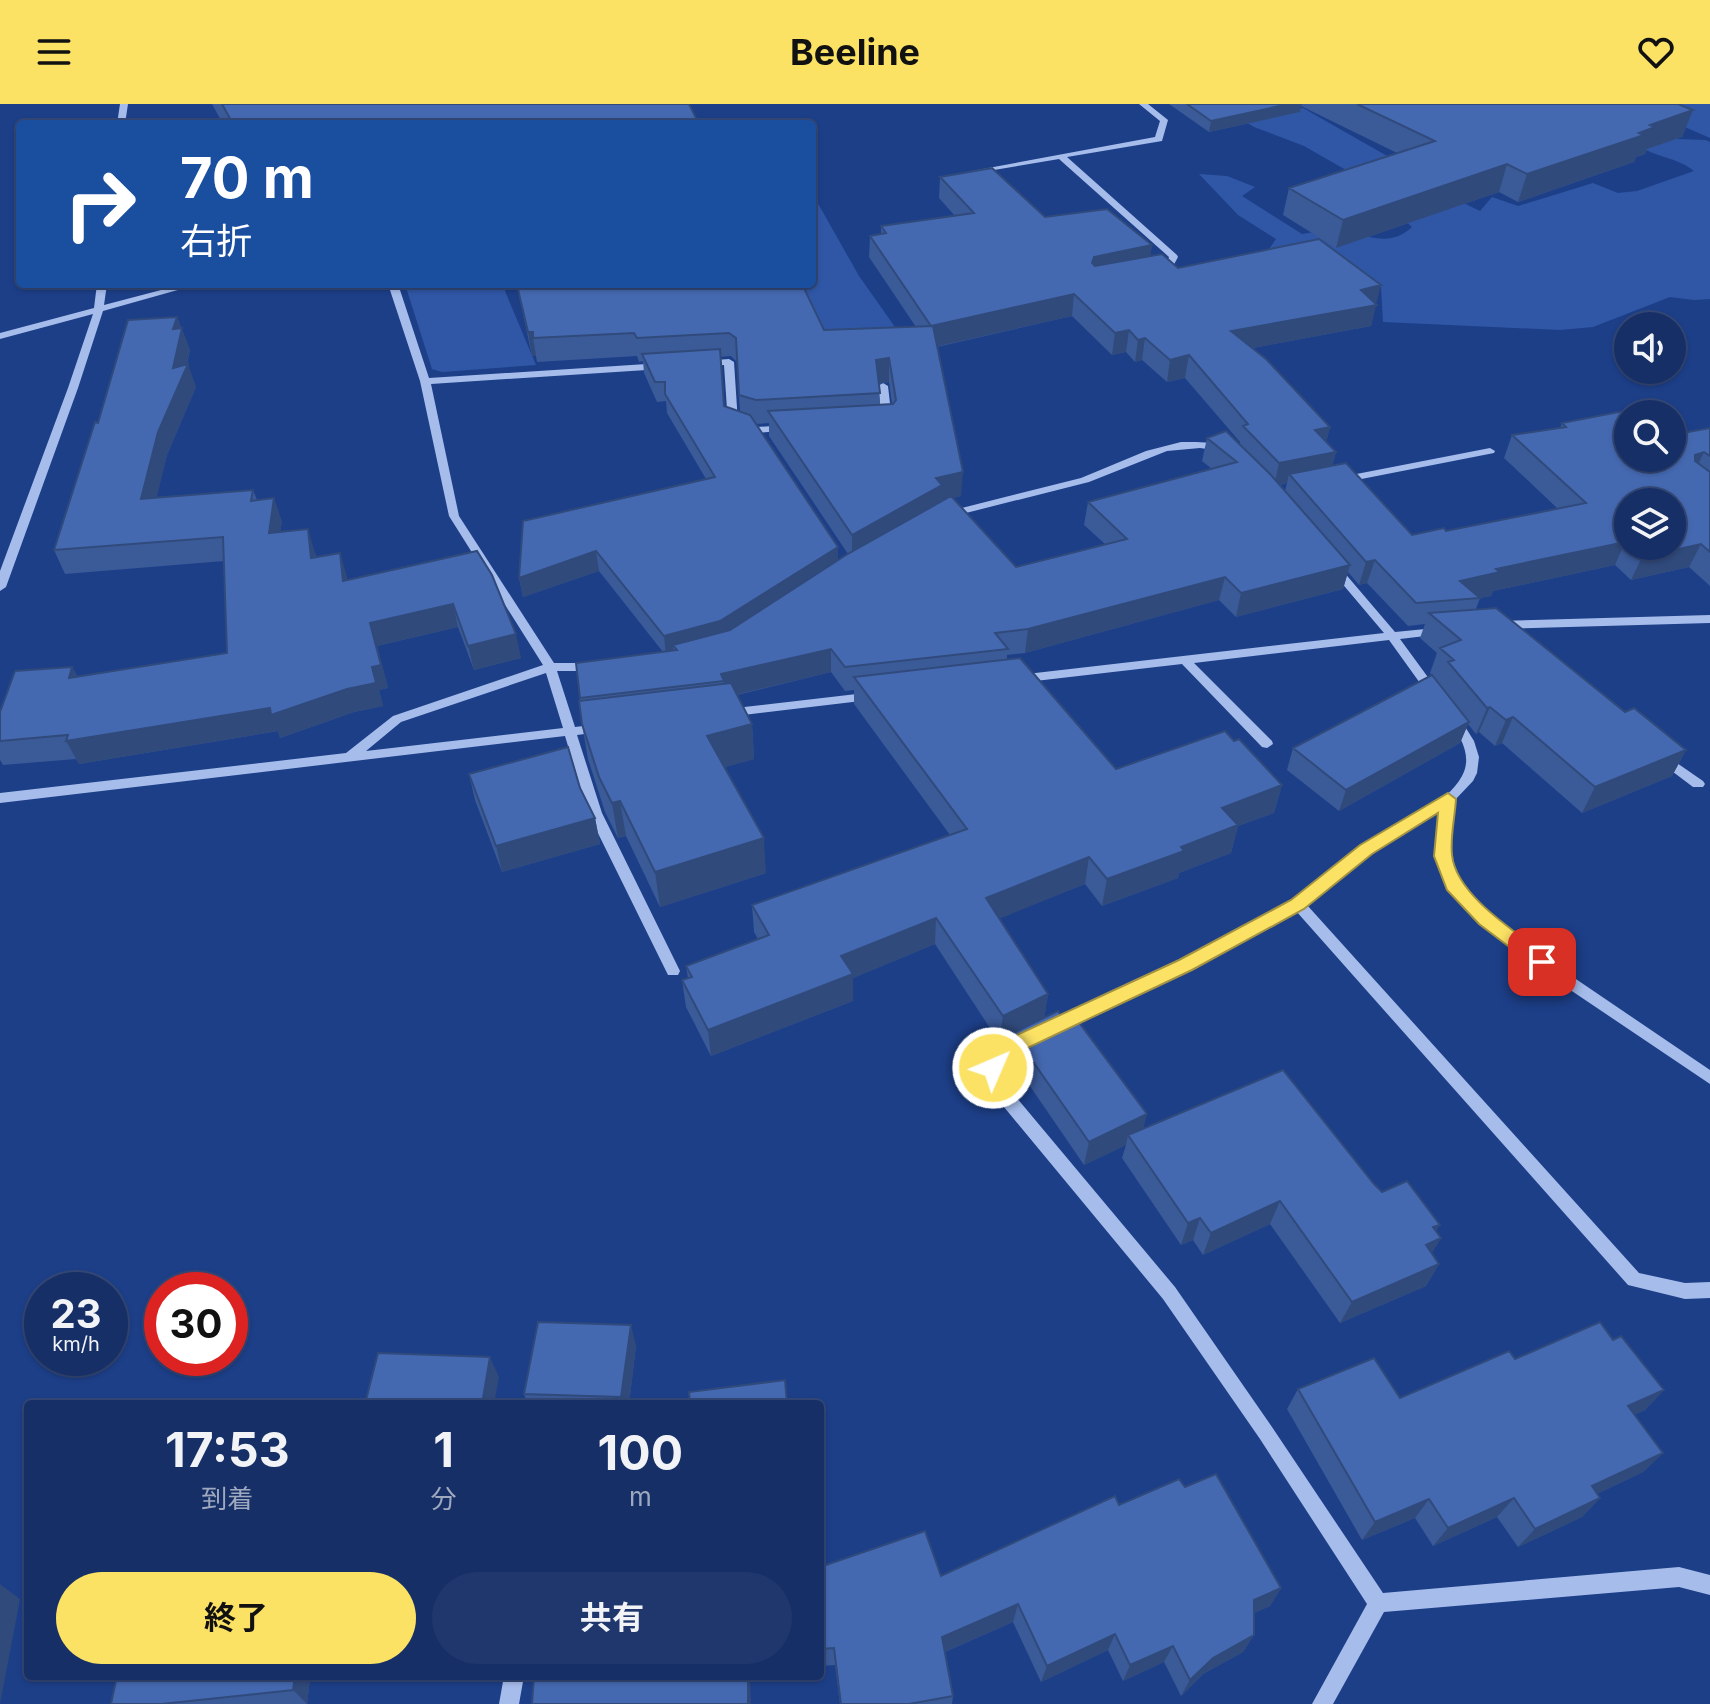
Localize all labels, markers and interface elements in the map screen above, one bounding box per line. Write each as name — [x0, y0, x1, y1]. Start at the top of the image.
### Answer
icon: menu — [32, 30, 76, 74]
text: Beeline — [790, 30, 920, 74]
icon: heart — [1634, 30, 1678, 74]
text: 70 m — [180, 144, 314, 212]
icon: right — [48, 152, 152, 256]
text: 右折 — [180, 219, 252, 263]
map controls — [1614, 312, 1686, 560]
button: sound — [1614, 312, 1686, 384]
button: search — [1614, 400, 1686, 472]
button: layers — [1614, 488, 1686, 560]
pin — [1508, 928, 1576, 996]
icon: arrive — [1520, 940, 1564, 984]
position arrow — [951, 1026, 1035, 1110]
speed limit sign: 30 — [144, 1272, 248, 1376]
text: 23 — [50, 1289, 102, 1338]
text: km/h — [52, 1332, 100, 1356]
text: 17:53 — [165, 1420, 290, 1479]
text: 1 — [433, 1420, 454, 1479]
text: 100 — [598, 1423, 683, 1482]
text: m — [629, 1481, 652, 1512]
text: 到着 — [201, 1483, 253, 1514]
text: 分 — [431, 1483, 457, 1514]
button: 終了 — [56, 1572, 416, 1664]
button: 共有 — [432, 1572, 792, 1664]

